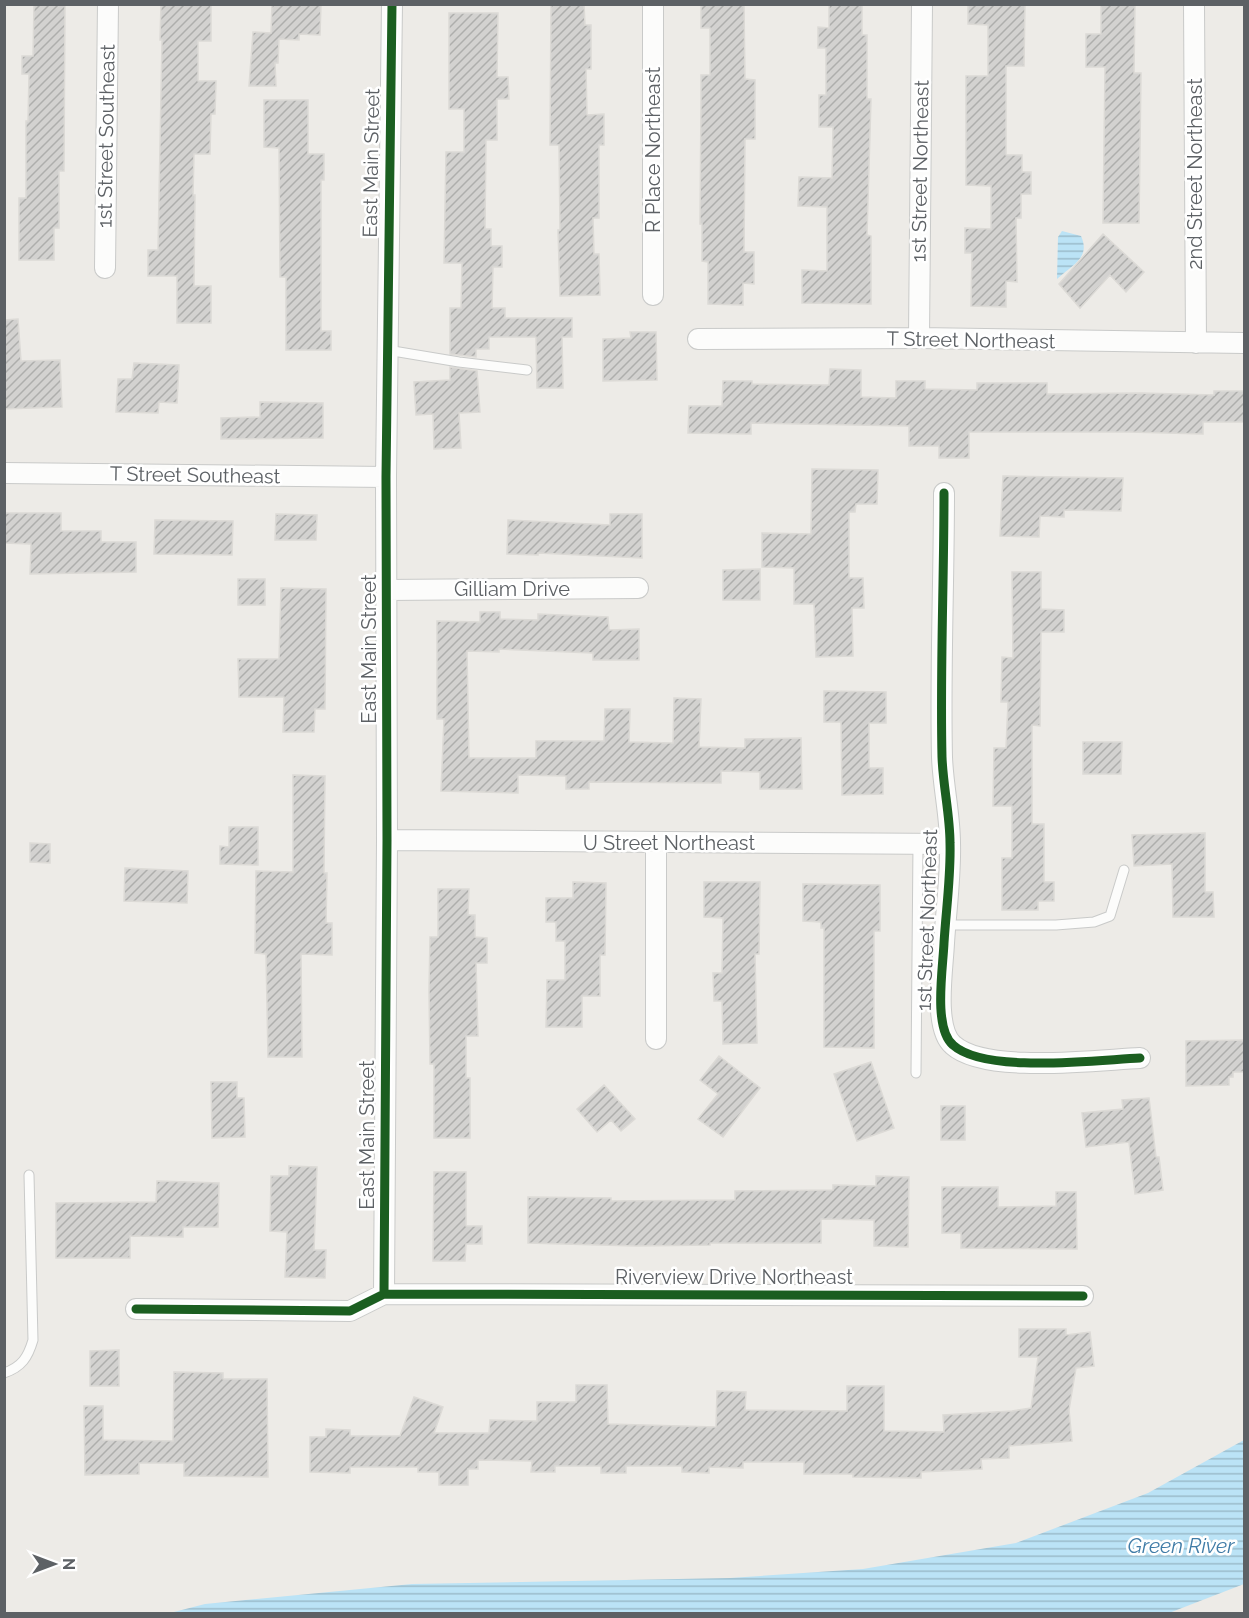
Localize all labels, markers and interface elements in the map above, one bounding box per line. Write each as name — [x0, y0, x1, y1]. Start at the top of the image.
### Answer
street label: 1st Street Southeast — [92, 44, 120, 228]
street label: R Place Northeast — [641, 67, 665, 233]
street label: 2nd Street Northeast — [1183, 78, 1207, 270]
street label: 1st Street Northeast — [906, 79, 934, 262]
street label: East Main Street — [358, 88, 384, 238]
street label: T Street Northeast — [886, 327, 1056, 353]
street label: T Street Southeast — [110, 462, 281, 488]
street label: East Main Street — [357, 574, 381, 724]
street label: Gilliam Drive — [454, 577, 570, 601]
street label: 1st Street Northeast — [912, 828, 942, 1011]
street label: U Street Northeast — [583, 831, 755, 855]
street label: East Main Street — [355, 1060, 379, 1210]
street label: Riverview Drive Northeast — [615, 1265, 853, 1289]
water label: Green River — [1128, 1533, 1235, 1558]
north arrow — [24, 1534, 84, 1594]
text: N — [59, 1558, 78, 1570]

